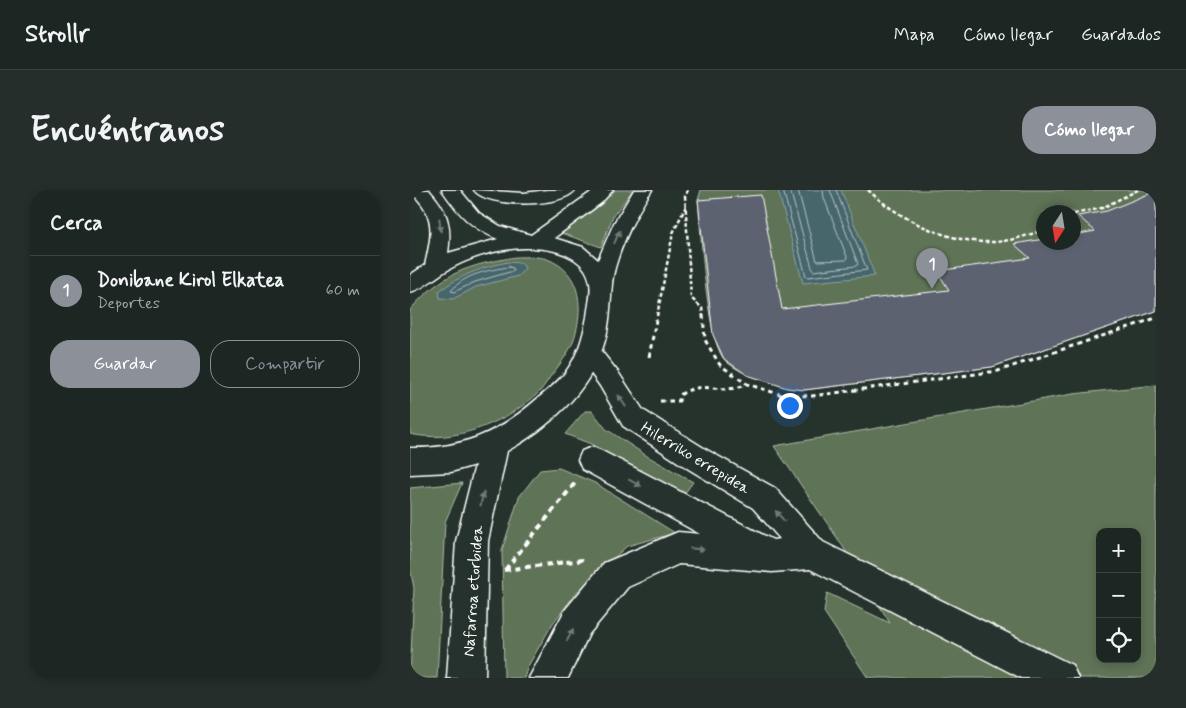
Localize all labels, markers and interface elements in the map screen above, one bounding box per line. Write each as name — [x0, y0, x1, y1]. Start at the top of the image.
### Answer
text: Strollr — [25, 19, 89, 50]
text: Mapa — [894, 23, 935, 47]
text: Cómo llegar — [963, 23, 1053, 47]
text: Guardados — [1081, 23, 1161, 47]
button: Cómo llegar — [1022, 106, 1156, 154]
text: Encuéntranos — [30, 107, 225, 153]
north arrow — [1036, 205, 1081, 250]
text: Cerca — [50, 209, 103, 237]
one-way arrow — [436, 218, 444, 234]
one-way arrow — [613, 230, 621, 244]
pin: 1 — [916, 248, 948, 289]
text: Donibane Kirol Elkatea — [97, 268, 284, 293]
text: 1 — [62, 280, 70, 301]
text: 60 m — [326, 280, 360, 301]
text: Deportes — [97, 293, 160, 314]
button: Guardar — [50, 340, 200, 388]
button: Compartir — [210, 340, 360, 388]
your location — [777, 393, 803, 419]
one-way arrow — [617, 394, 627, 408]
street label: Hilerriko errepidea — [637, 417, 754, 499]
one-way arrow — [628, 479, 643, 487]
one-way arrow — [478, 492, 486, 507]
one-way arrow — [774, 510, 786, 522]
street label: Nafarroa etorbidea — [458, 524, 489, 657]
map controls — [1096, 528, 1141, 663]
button: + — [1096, 528, 1141, 573]
one-way arrow — [690, 545, 706, 553]
button: − — [1096, 573, 1141, 618]
button: locate — [1096, 618, 1141, 663]
one-way arrow — [566, 627, 575, 642]

